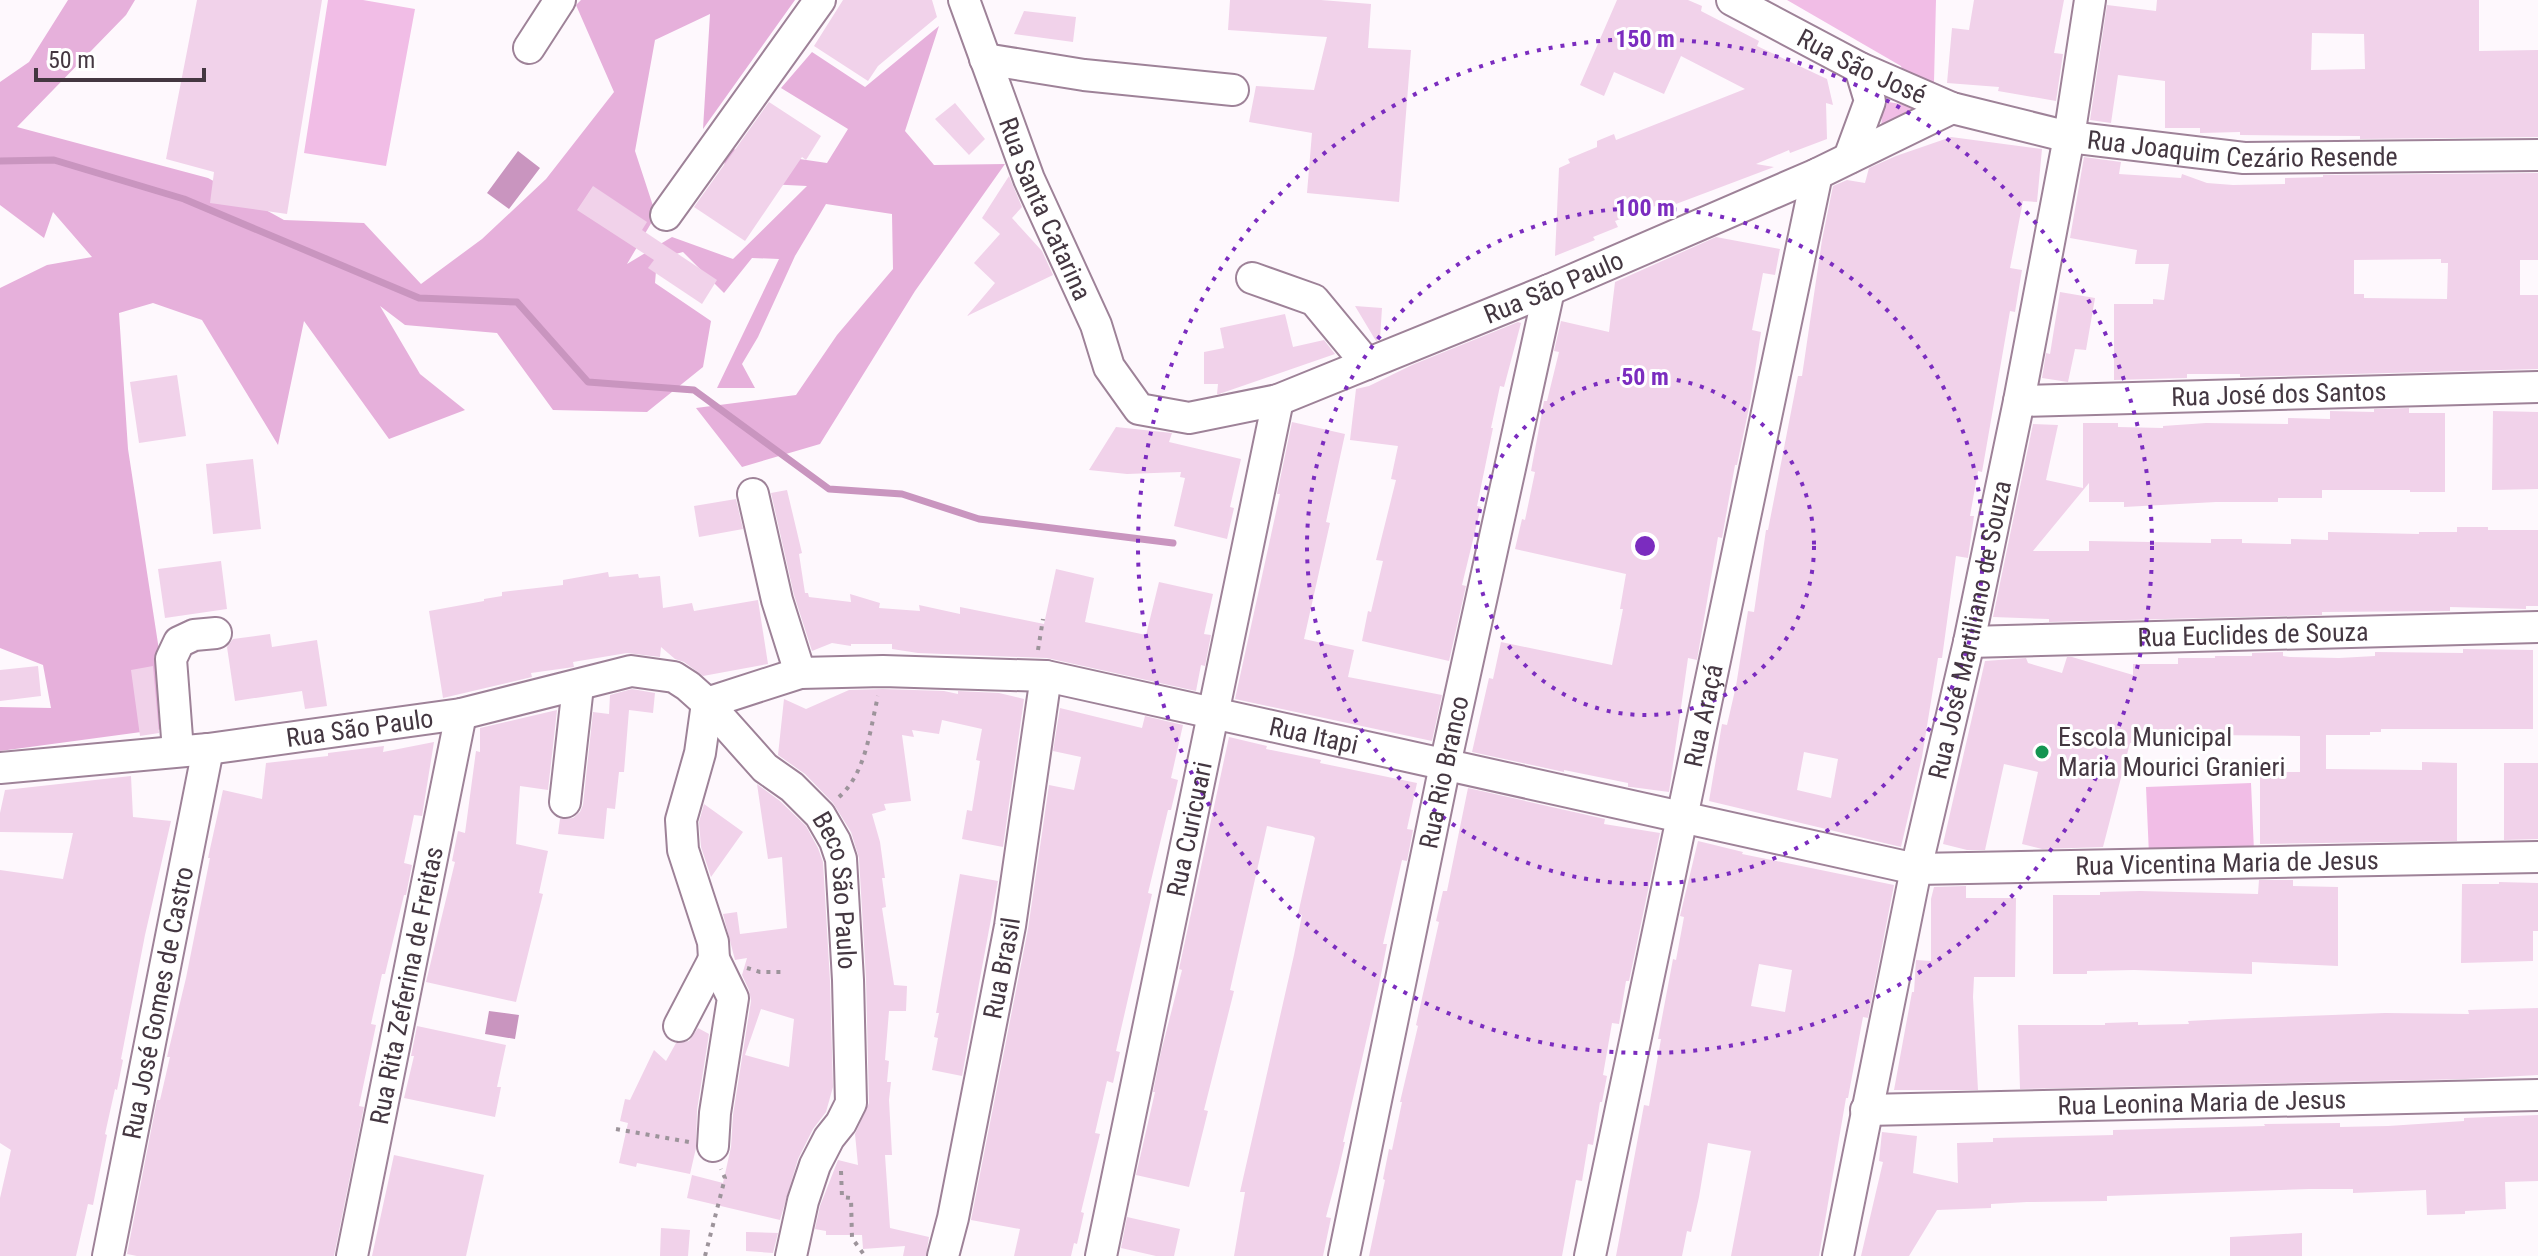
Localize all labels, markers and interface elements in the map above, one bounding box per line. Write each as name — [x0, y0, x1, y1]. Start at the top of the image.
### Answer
street label: Rua São José — [1792, 23, 1931, 110]
text: 150 m — [1615, 25, 1675, 53]
scale bar — [36, 32, 204, 82]
text: 50 m — [48, 46, 95, 74]
street label: Rua Santa Catarina — [993, 113, 1097, 305]
street label: Rua Joaquim Cezário Resende — [2086, 124, 2398, 173]
text: 100 m — [1615, 194, 1675, 222]
street label: Rua São Paulo — [1480, 245, 1628, 330]
text: 50 m — [1621, 363, 1669, 391]
street label: Rua José dos Santos — [2171, 376, 2387, 412]
street label: Rua José Martiliano de Souza — [1922, 478, 2017, 782]
centre of rings — [1631, 532, 1659, 560]
street label: Rua Euclides de Souza — [2137, 616, 2369, 653]
street label: Rua Araçá — [1678, 662, 1729, 770]
street label: Rua Rio Branco — [1413, 693, 1475, 851]
street label: Rua São Paulo — [284, 703, 435, 753]
street label: Rua Itapi — [1266, 711, 1361, 760]
place label: Escola Municipal Maria Mourici Granieri — [2058, 722, 2285, 782]
marker: Escola Municipal Maria Mourici Granieri — [2033, 743, 2051, 761]
street label: Rua Curicuari — [1161, 759, 1218, 899]
street label: Beco São Paulo — [806, 806, 862, 970]
street label: Rua Rita Zeferina de Freitas — [364, 844, 449, 1127]
street label: Rua Vicentina Maria de Jesus — [2075, 845, 2379, 881]
street label: Rua José Gomes de Castro — [116, 864, 199, 1142]
street label: Rua Brasil — [977, 915, 1026, 1021]
street label: Rua Leonina Maria de Jesus — [2057, 1084, 2347, 1121]

